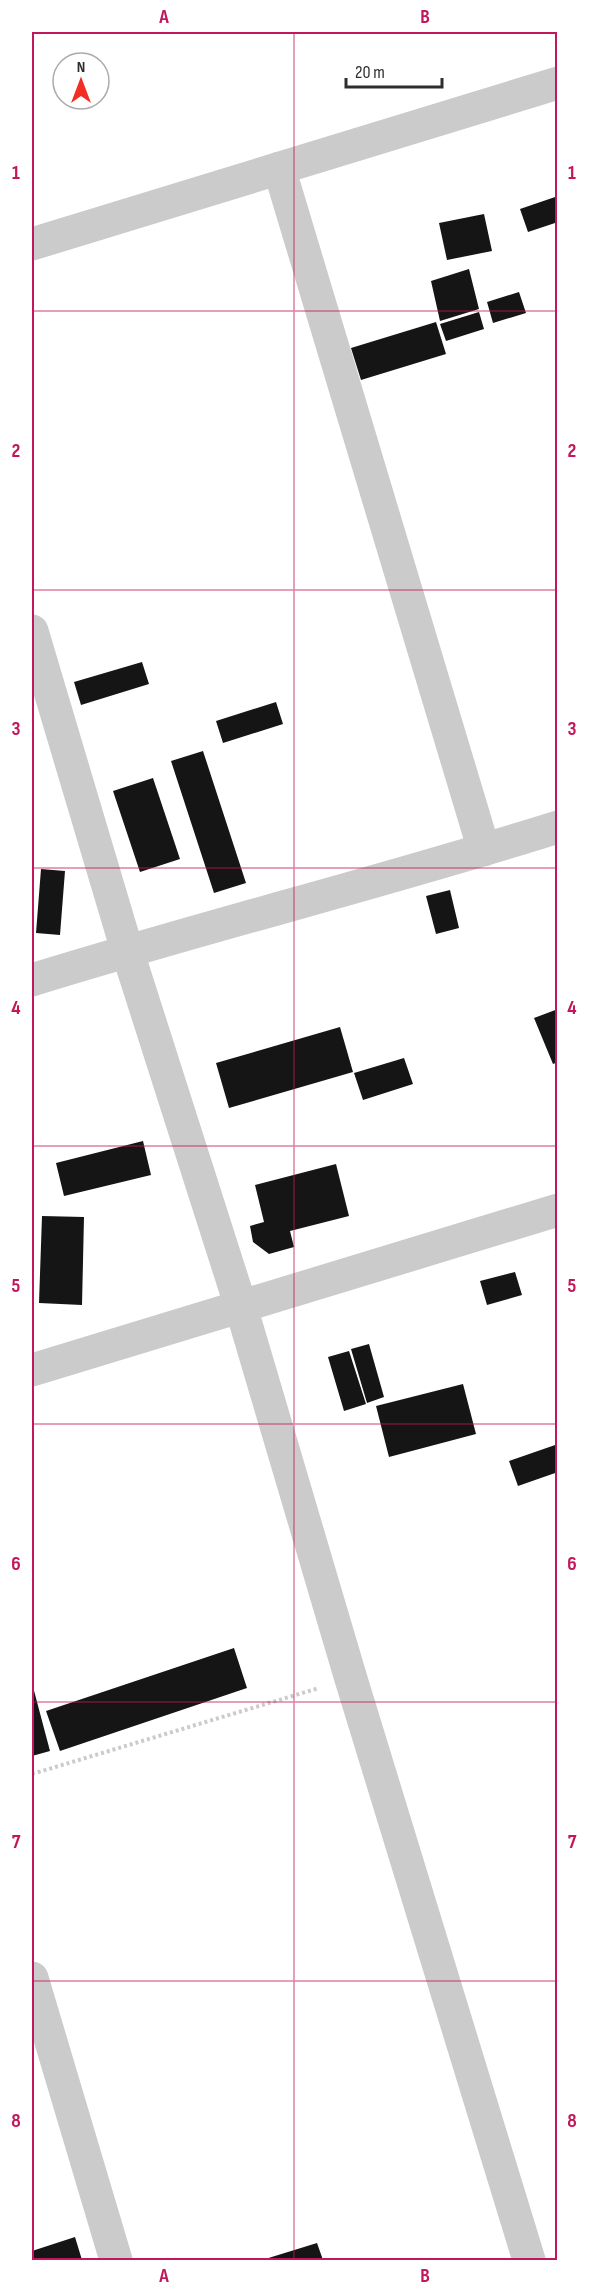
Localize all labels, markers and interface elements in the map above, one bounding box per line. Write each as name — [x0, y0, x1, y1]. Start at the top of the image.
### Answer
text: A — [158, 5, 169, 29]
text: B — [420, 5, 430, 29]
north arrow — [51, 51, 111, 111]
scale bar — [346, 51, 442, 89]
text: N — [77, 58, 85, 77]
text: 20 m — [355, 62, 385, 83]
text: 1 — [12, 161, 20, 185]
text: 1 — [568, 161, 576, 185]
text: 2 — [12, 439, 20, 463]
text: 2 — [568, 439, 576, 463]
text: 3 — [12, 717, 21, 741]
text: 3 — [568, 717, 577, 741]
text: 4 — [11, 996, 21, 1020]
text: 4 — [567, 996, 577, 1020]
text: 5 — [12, 1274, 21, 1298]
text: 5 — [568, 1274, 577, 1298]
text: 6 — [11, 1552, 21, 1576]
text: 6 — [567, 1552, 577, 1576]
text: 7 — [12, 1830, 21, 1854]
text: 7 — [568, 1830, 577, 1854]
text: 8 — [11, 2109, 21, 2133]
text: 8 — [567, 2109, 577, 2133]
text: A — [158, 2264, 169, 2288]
text: B — [420, 2264, 430, 2288]

